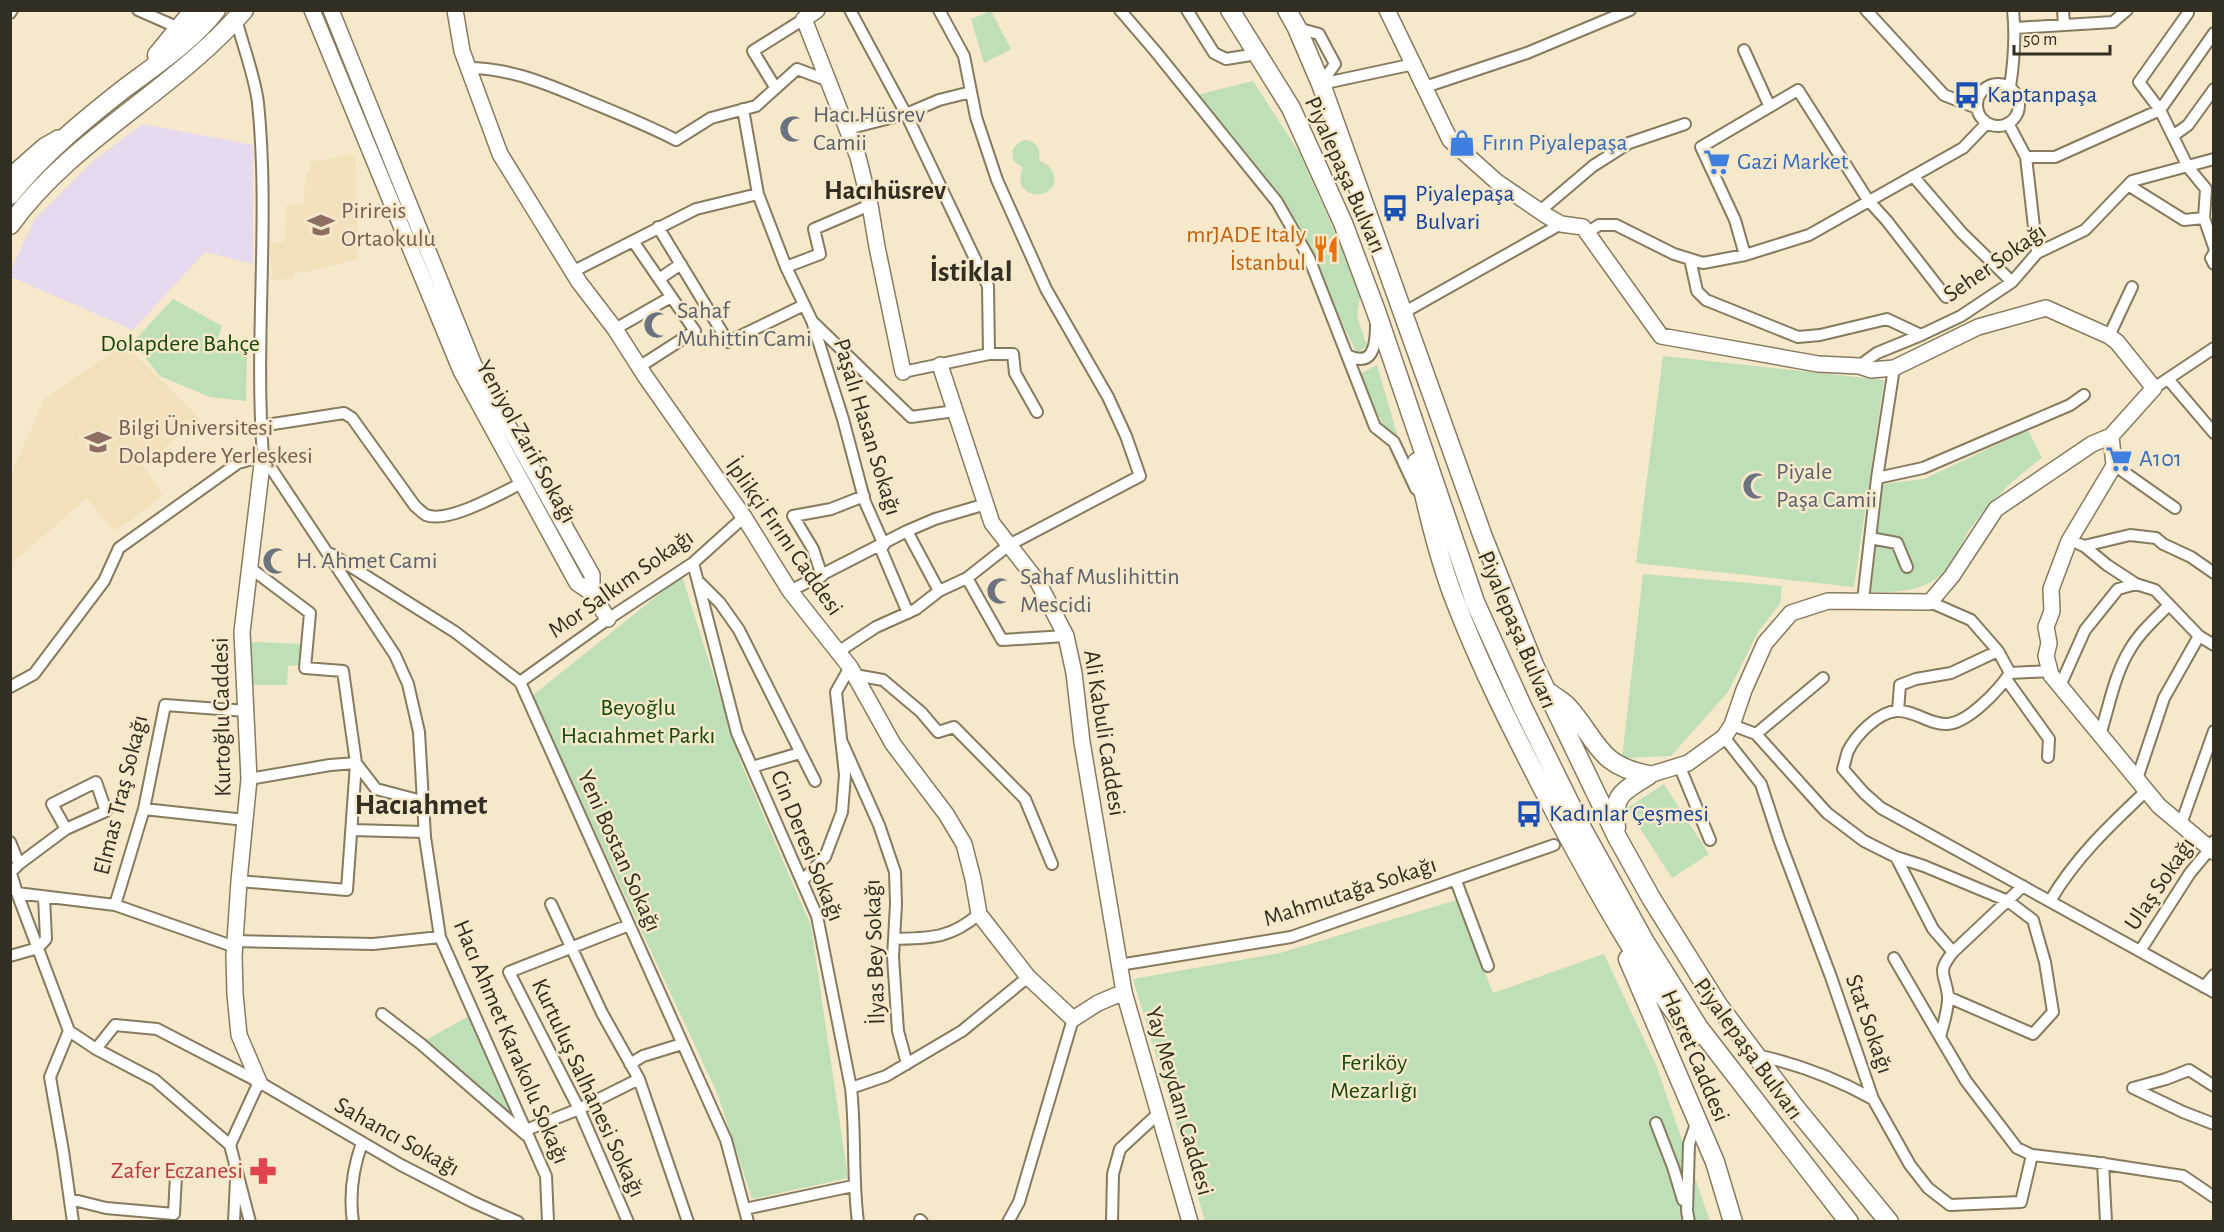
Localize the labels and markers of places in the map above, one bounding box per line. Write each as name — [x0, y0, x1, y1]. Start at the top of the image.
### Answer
bus stop icon: Kaptanpaşa — [1952, 80, 1982, 110]
place label: Kaptanpaşa — [1987, 83, 2097, 107]
place label: Hacı Hüsrev Camii — [813, 103, 925, 155]
mosque icon: Hacı Hüsrev Camii — [778, 114, 808, 144]
shop icon: Fırın Piyalepaşa — [1447, 128, 1477, 158]
place label: Fırın Piyalepaşa — [1482, 131, 1628, 155]
supermarket icon: Gazi Market — [1702, 147, 1732, 177]
place label: Gazi Market — [1737, 150, 1849, 174]
place label: Piyalepaşa Bulvari — [1415, 182, 1514, 234]
bus stop icon: Piyalepaşa Bulvari — [1380, 193, 1410, 223]
place label: Pirireis Ortaokulu — [341, 199, 436, 251]
school or university icon: Pirireis Ortaokulu — [306, 210, 336, 240]
place label: mrJADE Italy İstanbul — [1186, 223, 1306, 275]
restaurant icon: mrJADE Italy İstanbul — [1311, 234, 1341, 264]
place label: Sahaf Muhittin Cami — [677, 299, 812, 351]
mosque icon: Sahaf Muhittin Cami — [642, 310, 672, 340]
place label: Bilgi Üniversitesi Dolapdere Yerleşkesi — [118, 415, 313, 468]
school or university icon: Bilgi Üniversitesi Dolapdere Yerleşkesi — [83, 427, 113, 457]
supermarket icon: A101 — [2104, 444, 2134, 474]
place label: A101 — [2139, 447, 2182, 471]
place label: Piyale Paşa Camii — [1776, 460, 1877, 512]
mosque icon: Piyale Paşa Camii — [1741, 471, 1771, 501]
mosque icon: H. Ahmet Cami — [261, 546, 291, 576]
place label: H. Ahmet Cami — [296, 549, 437, 573]
place label: Sahaf Muslihittin Mescidi — [1020, 565, 1180, 617]
mosque icon: Sahaf Muslihittin Mescidi — [985, 576, 1015, 606]
bus stop icon: Kadınlar Çeşmesi — [1514, 799, 1544, 829]
place label: Kadınlar Çeşmesi — [1549, 802, 1709, 826]
pharmacy icon: Zafer Eczanesi — [248, 1156, 278, 1186]
place label: Zafer Eczanesi — [111, 1159, 243, 1183]

